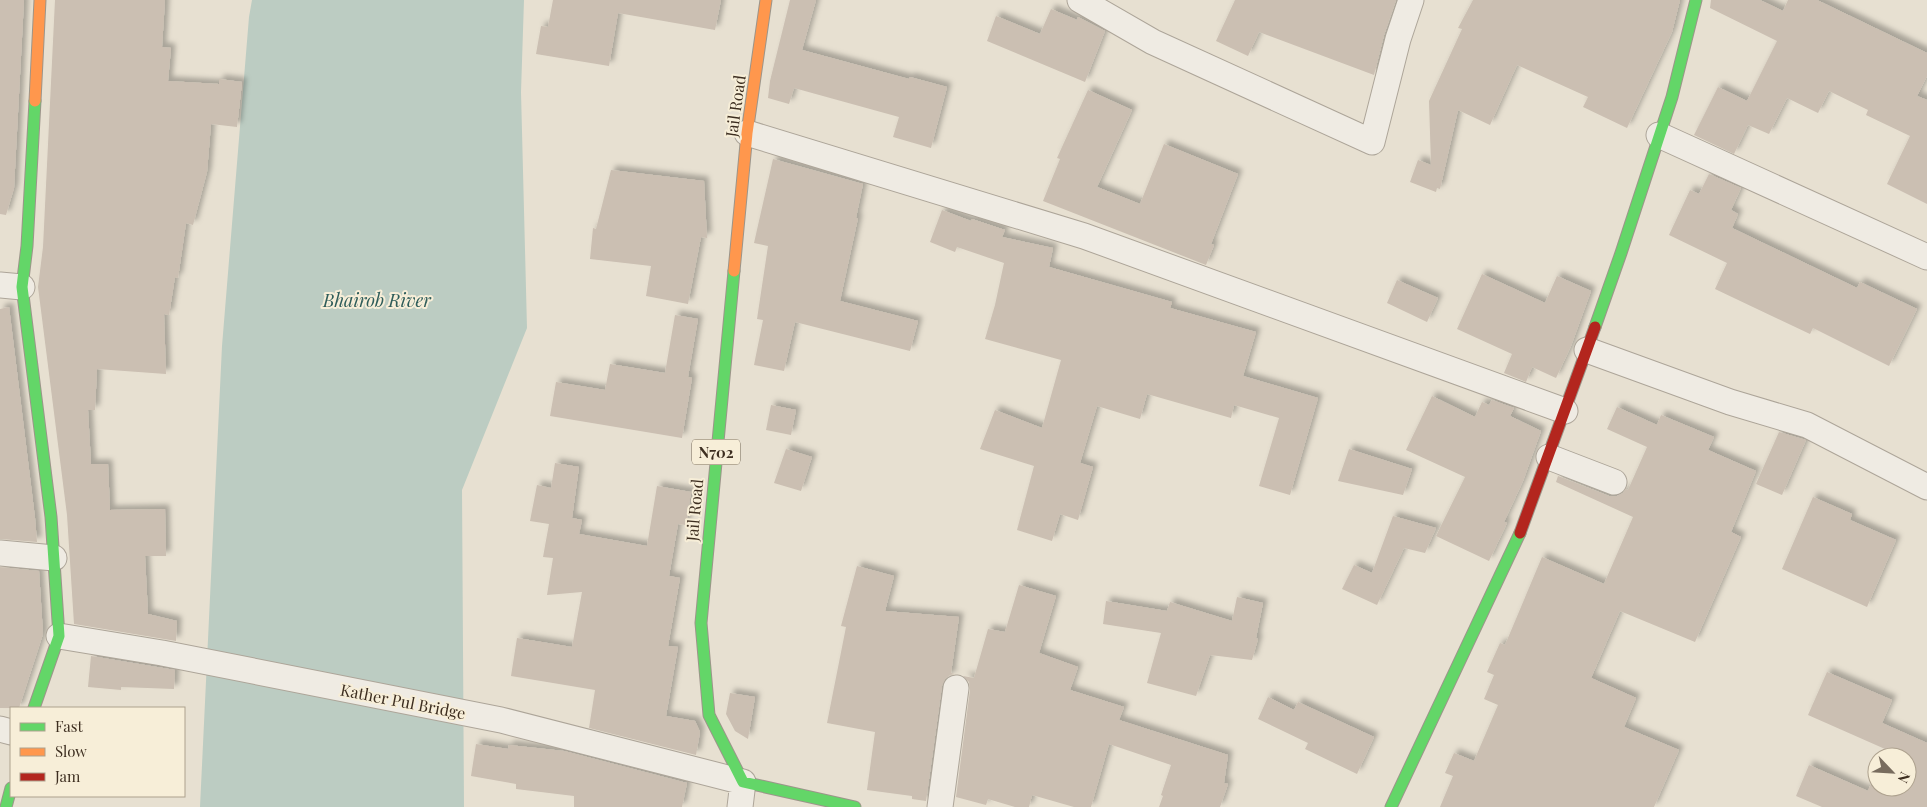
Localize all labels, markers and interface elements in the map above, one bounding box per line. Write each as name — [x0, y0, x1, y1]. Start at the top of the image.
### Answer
street label: Jail Road — [720, 74, 750, 139]
water label: Bhairob River — [322, 288, 432, 312]
road number: N702 — [692, 440, 740, 464]
street label: Jail Road — [681, 478, 707, 543]
street label: Kather Pul Bridge — [339, 679, 467, 723]
legend — [10, 707, 185, 797]
text: Fast — [55, 716, 84, 736]
text: Slow — [55, 741, 87, 761]
north arrow — [1867, 747, 1917, 797]
text: Jam — [54, 766, 81, 786]
text: N — [1893, 769, 1915, 786]

